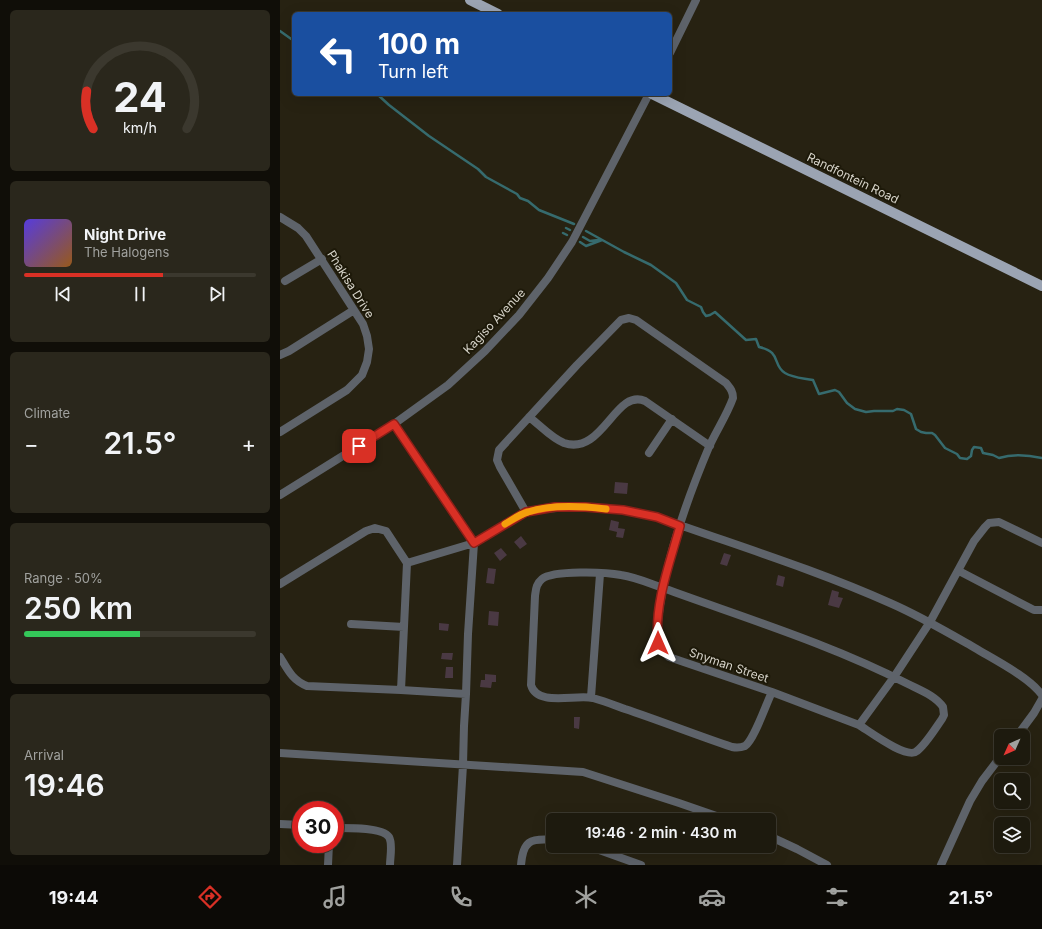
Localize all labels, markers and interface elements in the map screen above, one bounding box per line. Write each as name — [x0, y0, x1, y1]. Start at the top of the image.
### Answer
text: 100 m — [378, 27, 460, 61]
icon: left — [312, 28, 364, 80]
text: Turn left — [378, 61, 448, 82]
text: 24 — [113, 71, 167, 121]
text: km/h — [123, 118, 157, 135]
street label: Randfontein Road — [805, 149, 901, 207]
text: Night Drive — [84, 225, 166, 244]
text: The Halogens — [84, 244, 169, 260]
street label: Phakisa Drive — [324, 247, 378, 321]
icon: previous — [52, 283, 74, 305]
icon: pause — [129, 283, 151, 305]
icon: next — [206, 283, 228, 305]
street label: Kagiso Avenue — [460, 285, 528, 357]
text: Climate — [24, 405, 70, 421]
text: 21.5° — [103, 425, 177, 461]
pin — [342, 429, 376, 463]
text: − — [24, 431, 39, 457]
text: + — [241, 431, 256, 457]
icon: arrive — [348, 435, 370, 457]
text: Range · 50% — [24, 570, 103, 586]
text: 250 km — [24, 590, 133, 626]
position arrow — [637, 622, 679, 664]
street label: Snyman Street — [687, 644, 771, 686]
north arrow — [994, 729, 1030, 765]
map controls — [994, 729, 1030, 853]
text: Arrival — [24, 747, 64, 763]
text: 19:46 — [24, 767, 105, 803]
button: search — [994, 773, 1030, 809]
speed limit sign: 30 — [292, 801, 344, 853]
button: layers — [994, 817, 1030, 853]
text: 19:46 · 2 min · 430 m — [585, 823, 737, 842]
icon: directions — [196, 883, 224, 911]
icon: music — [321, 883, 349, 911]
icon: phone — [447, 883, 475, 911]
icon: climate — [572, 883, 600, 911]
icon: car — [698, 883, 726, 911]
icon: filters — [823, 883, 851, 911]
text: 19:44 — [49, 887, 99, 908]
text: 21.5° — [949, 887, 993, 908]

